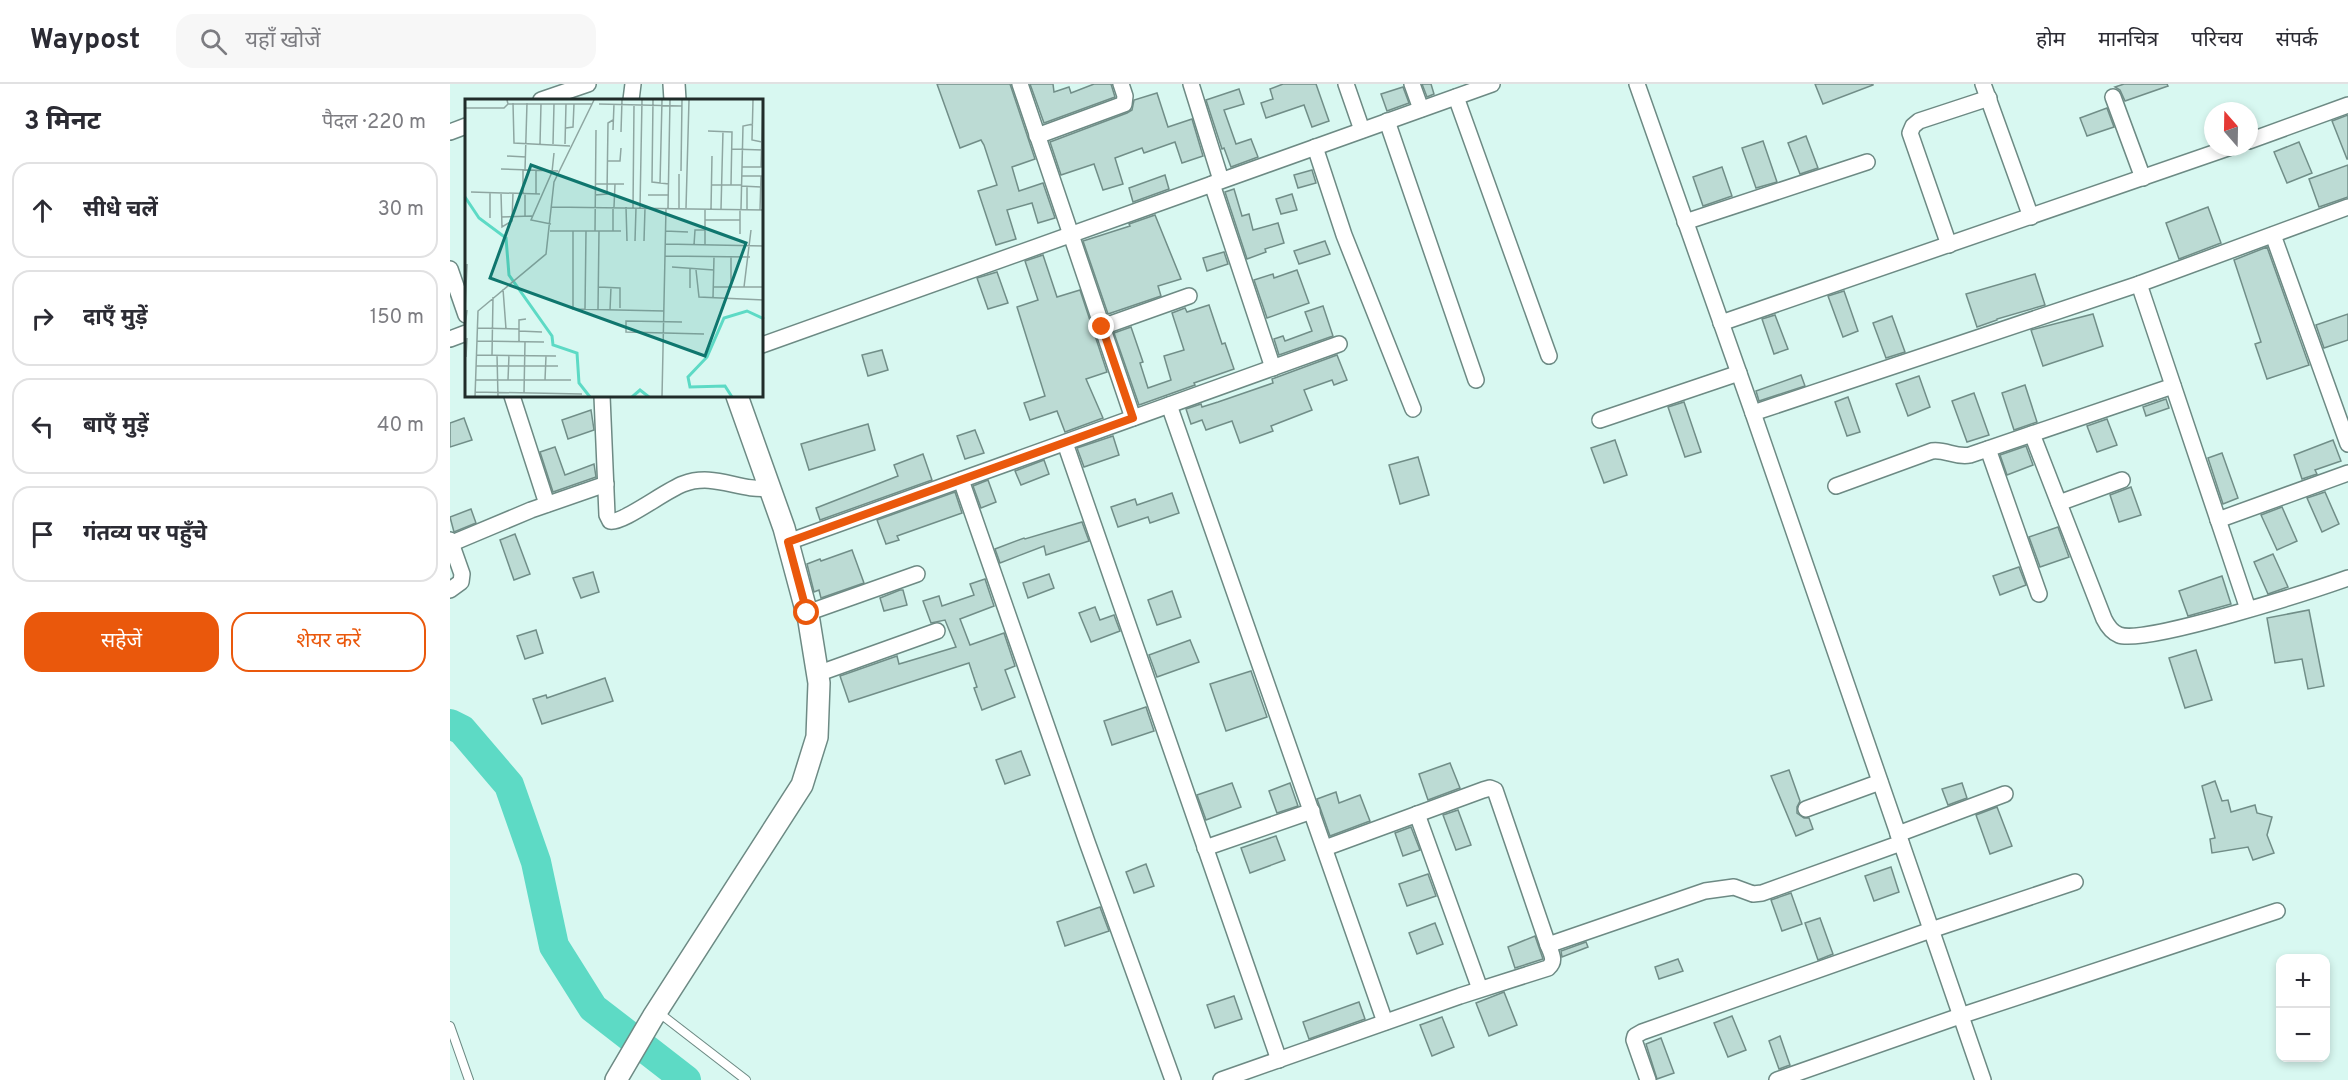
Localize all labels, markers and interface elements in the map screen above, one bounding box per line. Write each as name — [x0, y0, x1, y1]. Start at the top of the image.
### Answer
search box — [176, 14, 596, 68]
text: Waypost — [30, 23, 140, 59]
icon: search — [197, 25, 230, 58]
text: होम — [2036, 27, 2065, 54]
text: मानचित्र — [2098, 27, 2158, 54]
text: परिचय — [2191, 27, 2243, 54]
text: संपर्क — [2276, 27, 2318, 54]
text: यहाँ खोजें — [245, 28, 321, 55]
inset map — [465, 99, 764, 398]
north arrow — [2204, 102, 2258, 156]
text: 3 मिनट — [24, 106, 101, 139]
text: पैदल · 220 m — [322, 110, 426, 136]
icon: ahead — [26, 194, 59, 227]
text: सीधे चलें — [83, 197, 158, 224]
text: 30 m — [378, 197, 424, 223]
icon: right — [26, 302, 59, 335]
text: दाएँ मुड़ें — [83, 305, 148, 332]
text: 150 m — [370, 305, 424, 331]
route end — [1088, 313, 1114, 339]
icon: left — [26, 410, 59, 443]
text: बाएँ मुड़ें — [83, 413, 149, 440]
text: 40 m — [377, 413, 424, 439]
icon: arrive — [26, 518, 59, 551]
text: गंतव्य पर पहुँचे — [83, 521, 207, 548]
route start — [793, 599, 819, 625]
button: सहेजें — [24, 612, 219, 672]
button: शेयर करें — [231, 612, 426, 672]
map controls — [2276, 954, 2330, 1062]
button: + — [2276, 954, 2330, 1008]
button: − — [2276, 1008, 2330, 1062]

